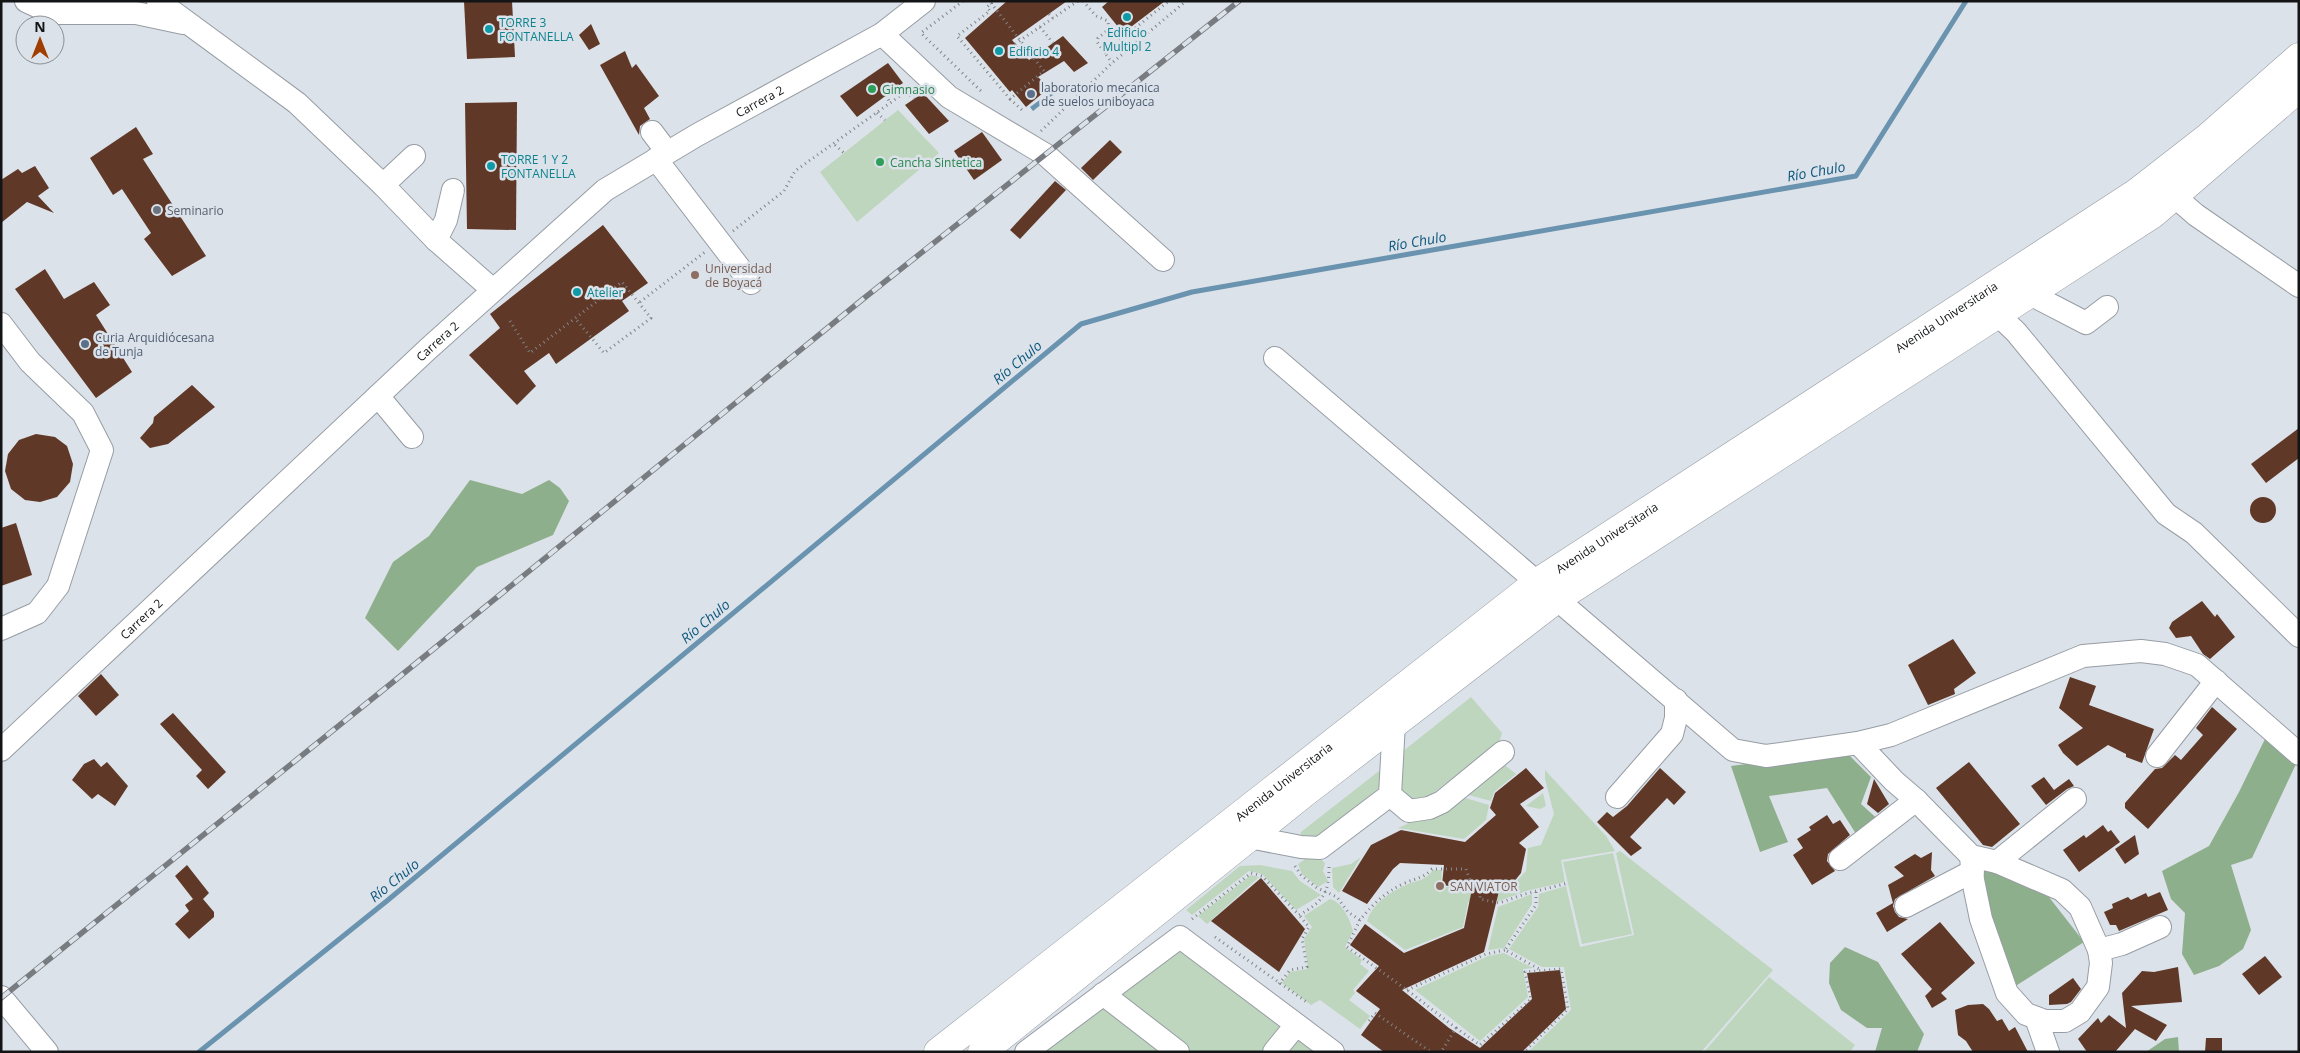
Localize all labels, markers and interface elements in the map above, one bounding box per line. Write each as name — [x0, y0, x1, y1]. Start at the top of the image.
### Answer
marker: Edificio Multipl 2 — [1121, 11, 1133, 23]
place label: TORRE 3 FONTANELLA — [499, 14, 574, 45]
north arrow — [15, 15, 65, 65]
text: N — [34, 17, 46, 36]
marker: TORRE 3 FONTANELLA — [483, 23, 495, 35]
place label: Edificio Multipl 2 — [1103, 24, 1152, 55]
place label: Edificio 4 — [1009, 43, 1059, 60]
marker: Edificio 4 — [993, 45, 1005, 57]
place label: laboratorio mecanica de suelos uniboyaca — [1041, 79, 1160, 110]
street label: Carrera 2 — [732, 81, 787, 121]
place label: Gimnasio — [882, 81, 935, 98]
marker: Gimnasio — [866, 83, 878, 95]
marker: laboratorio mecanica de suelos uniboyaca — [1025, 88, 1037, 100]
place label: TORRE 1 Y 2 FONTANELLA — [501, 151, 576, 182]
place label: Cancha Sintetica — [890, 154, 982, 171]
marker: Cancha Sintetica — [874, 156, 886, 168]
water label: Río Chulo — [1785, 157, 1847, 185]
marker: TORRE 1 Y 2 FONTANELLA — [485, 160, 497, 172]
place label: Seminario — [167, 202, 224, 219]
marker: Seminario — [151, 204, 163, 216]
water label: Río Chulo — [1386, 227, 1448, 255]
place label: Universidad de Boyacá — [705, 260, 772, 291]
marker: Universidad de Boyacá — [689, 269, 701, 281]
street label: Avenida Universitaria — [1892, 277, 2001, 356]
place label: Atelier — [587, 284, 623, 301]
marker: Atelier — [571, 286, 583, 298]
street label: Carrera 2 — [412, 317, 462, 365]
place label: Curia Arquidiócesana de Tunja — [95, 329, 214, 360]
water label: Río Chulo — [988, 336, 1046, 388]
marker: Curia Arquidiócesana de Tunja — [79, 338, 91, 350]
street label: Avenida Universitaria — [1552, 498, 1661, 577]
street label: Carrera 2 — [116, 594, 166, 643]
water label: Río Chulo — [676, 595, 734, 647]
street label: Avenida Universitaria — [1232, 738, 1336, 825]
water label: Río Chulo — [365, 854, 423, 906]
place label: SAN VIATOR — [1450, 878, 1518, 895]
marker: SAN VIATOR — [1434, 880, 1446, 892]

